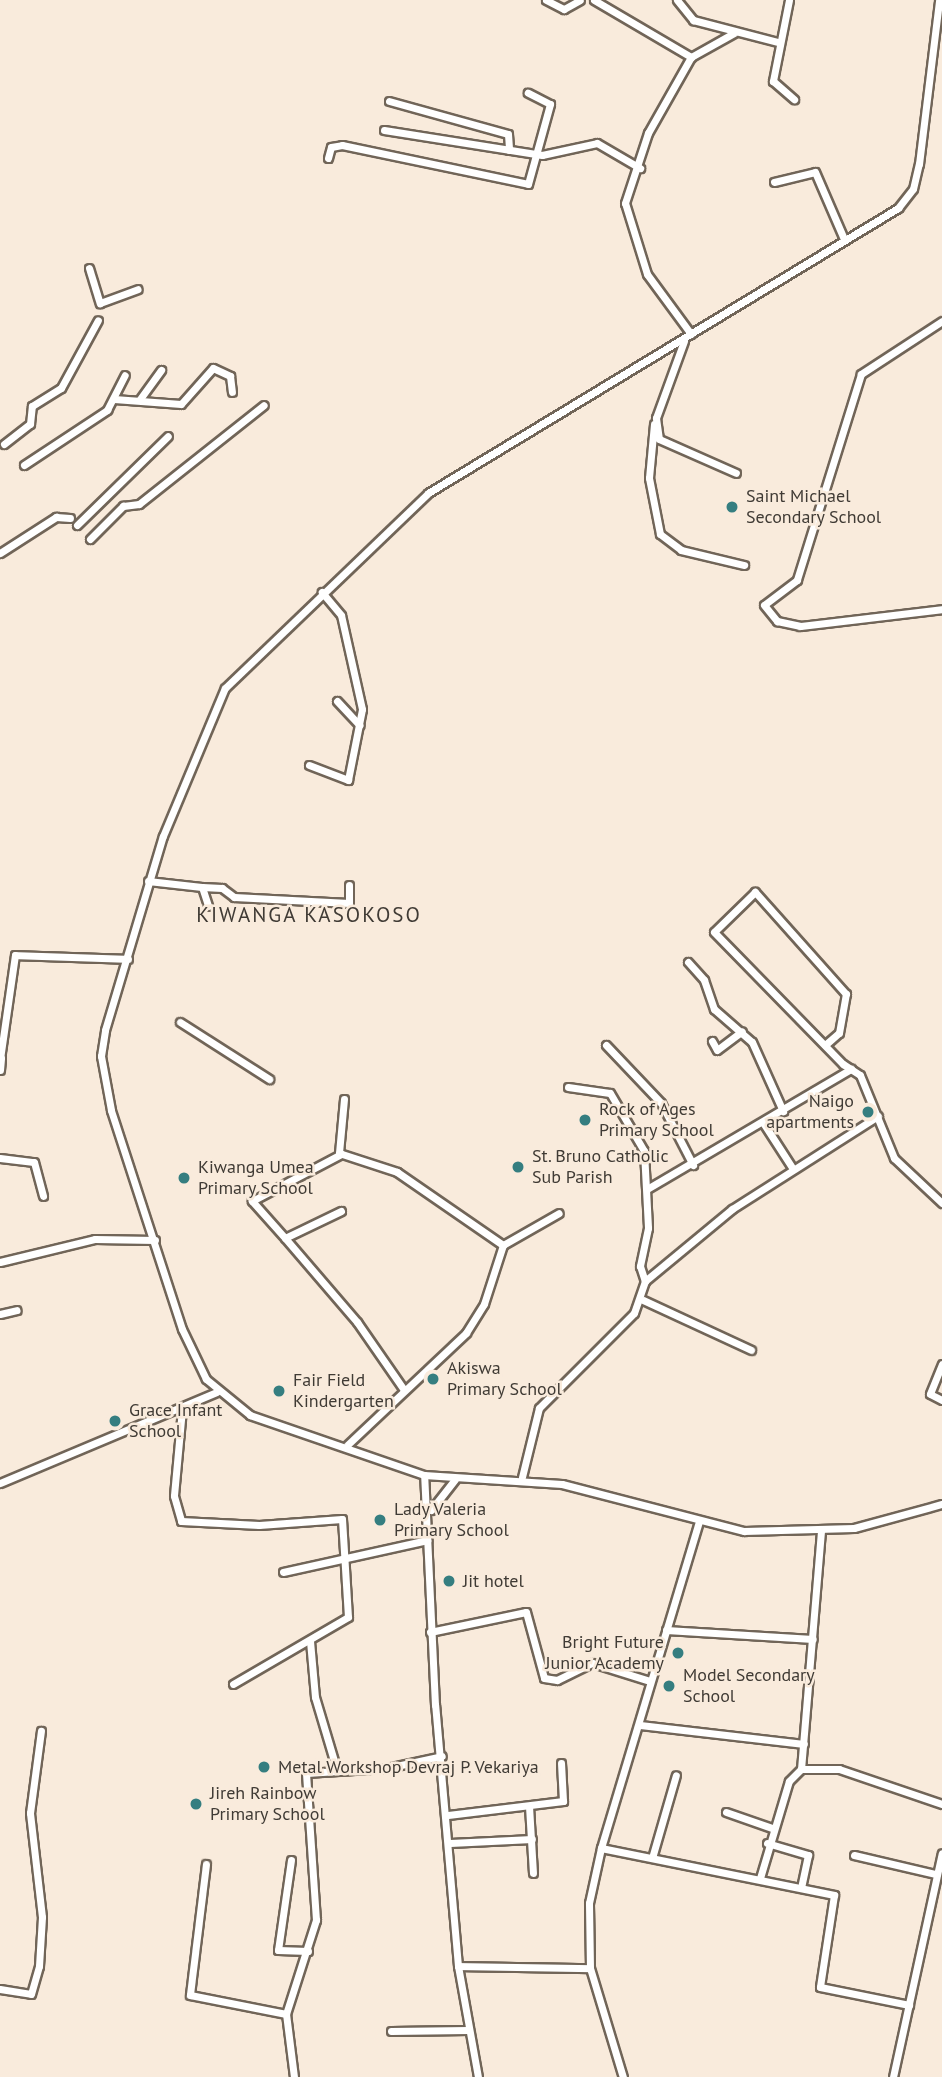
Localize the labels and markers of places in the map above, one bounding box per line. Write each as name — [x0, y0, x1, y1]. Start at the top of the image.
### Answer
place label: Saint Michael Secondary School — [746, 486, 882, 528]
marker: Saint Michael Secondary School — [724, 499, 740, 515]
place label: Naigo apartments — [766, 1091, 854, 1134]
place label: Rock of Ages Primary School — [599, 1099, 714, 1142]
marker: Naigo apartments — [860, 1104, 876, 1120]
marker: Rock of Ages Primary School — [577, 1112, 593, 1128]
place label: St. Bruno Catholic Sub Parish — [532, 1146, 670, 1188]
place label: Kiwanga Umea Primary School — [198, 1157, 314, 1200]
marker: St. Bruno Catholic Sub Parish — [510, 1159, 526, 1175]
marker: Kiwanga Umea Primary School — [176, 1170, 192, 1186]
place label: Akiswa Primary School — [447, 1358, 562, 1400]
place label: Fair Field Kindergarten — [293, 1370, 394, 1412]
marker: Akiswa Primary School — [425, 1371, 441, 1387]
marker: Fair Field Kindergarten — [271, 1383, 287, 1399]
place label: Grace Infant School — [129, 1400, 222, 1442]
marker: Grace Infant School — [107, 1413, 123, 1429]
place label: Lady Valeria Primary School — [394, 1499, 509, 1542]
marker: Lady Valeria Primary School — [372, 1512, 388, 1528]
place label: Jit hotel — [463, 1570, 524, 1592]
marker: Jit hotel — [441, 1573, 457, 1589]
place label: Bright Future Junior Academy — [545, 1632, 664, 1674]
marker: Bright Future Junior Academy — [670, 1645, 686, 1661]
place label: Model Secondary School — [683, 1665, 815, 1708]
marker: Model Secondary School — [661, 1678, 677, 1694]
place label: Metal Workshop Devraj P. Vekariya — [278, 1756, 541, 1778]
marker: Metal Workshop Devraj P. Vekariya — [256, 1759, 272, 1775]
place label: Jireh Rainbow Primary School — [210, 1783, 325, 1826]
marker: Jireh Rainbow Primary School — [188, 1796, 204, 1812]

